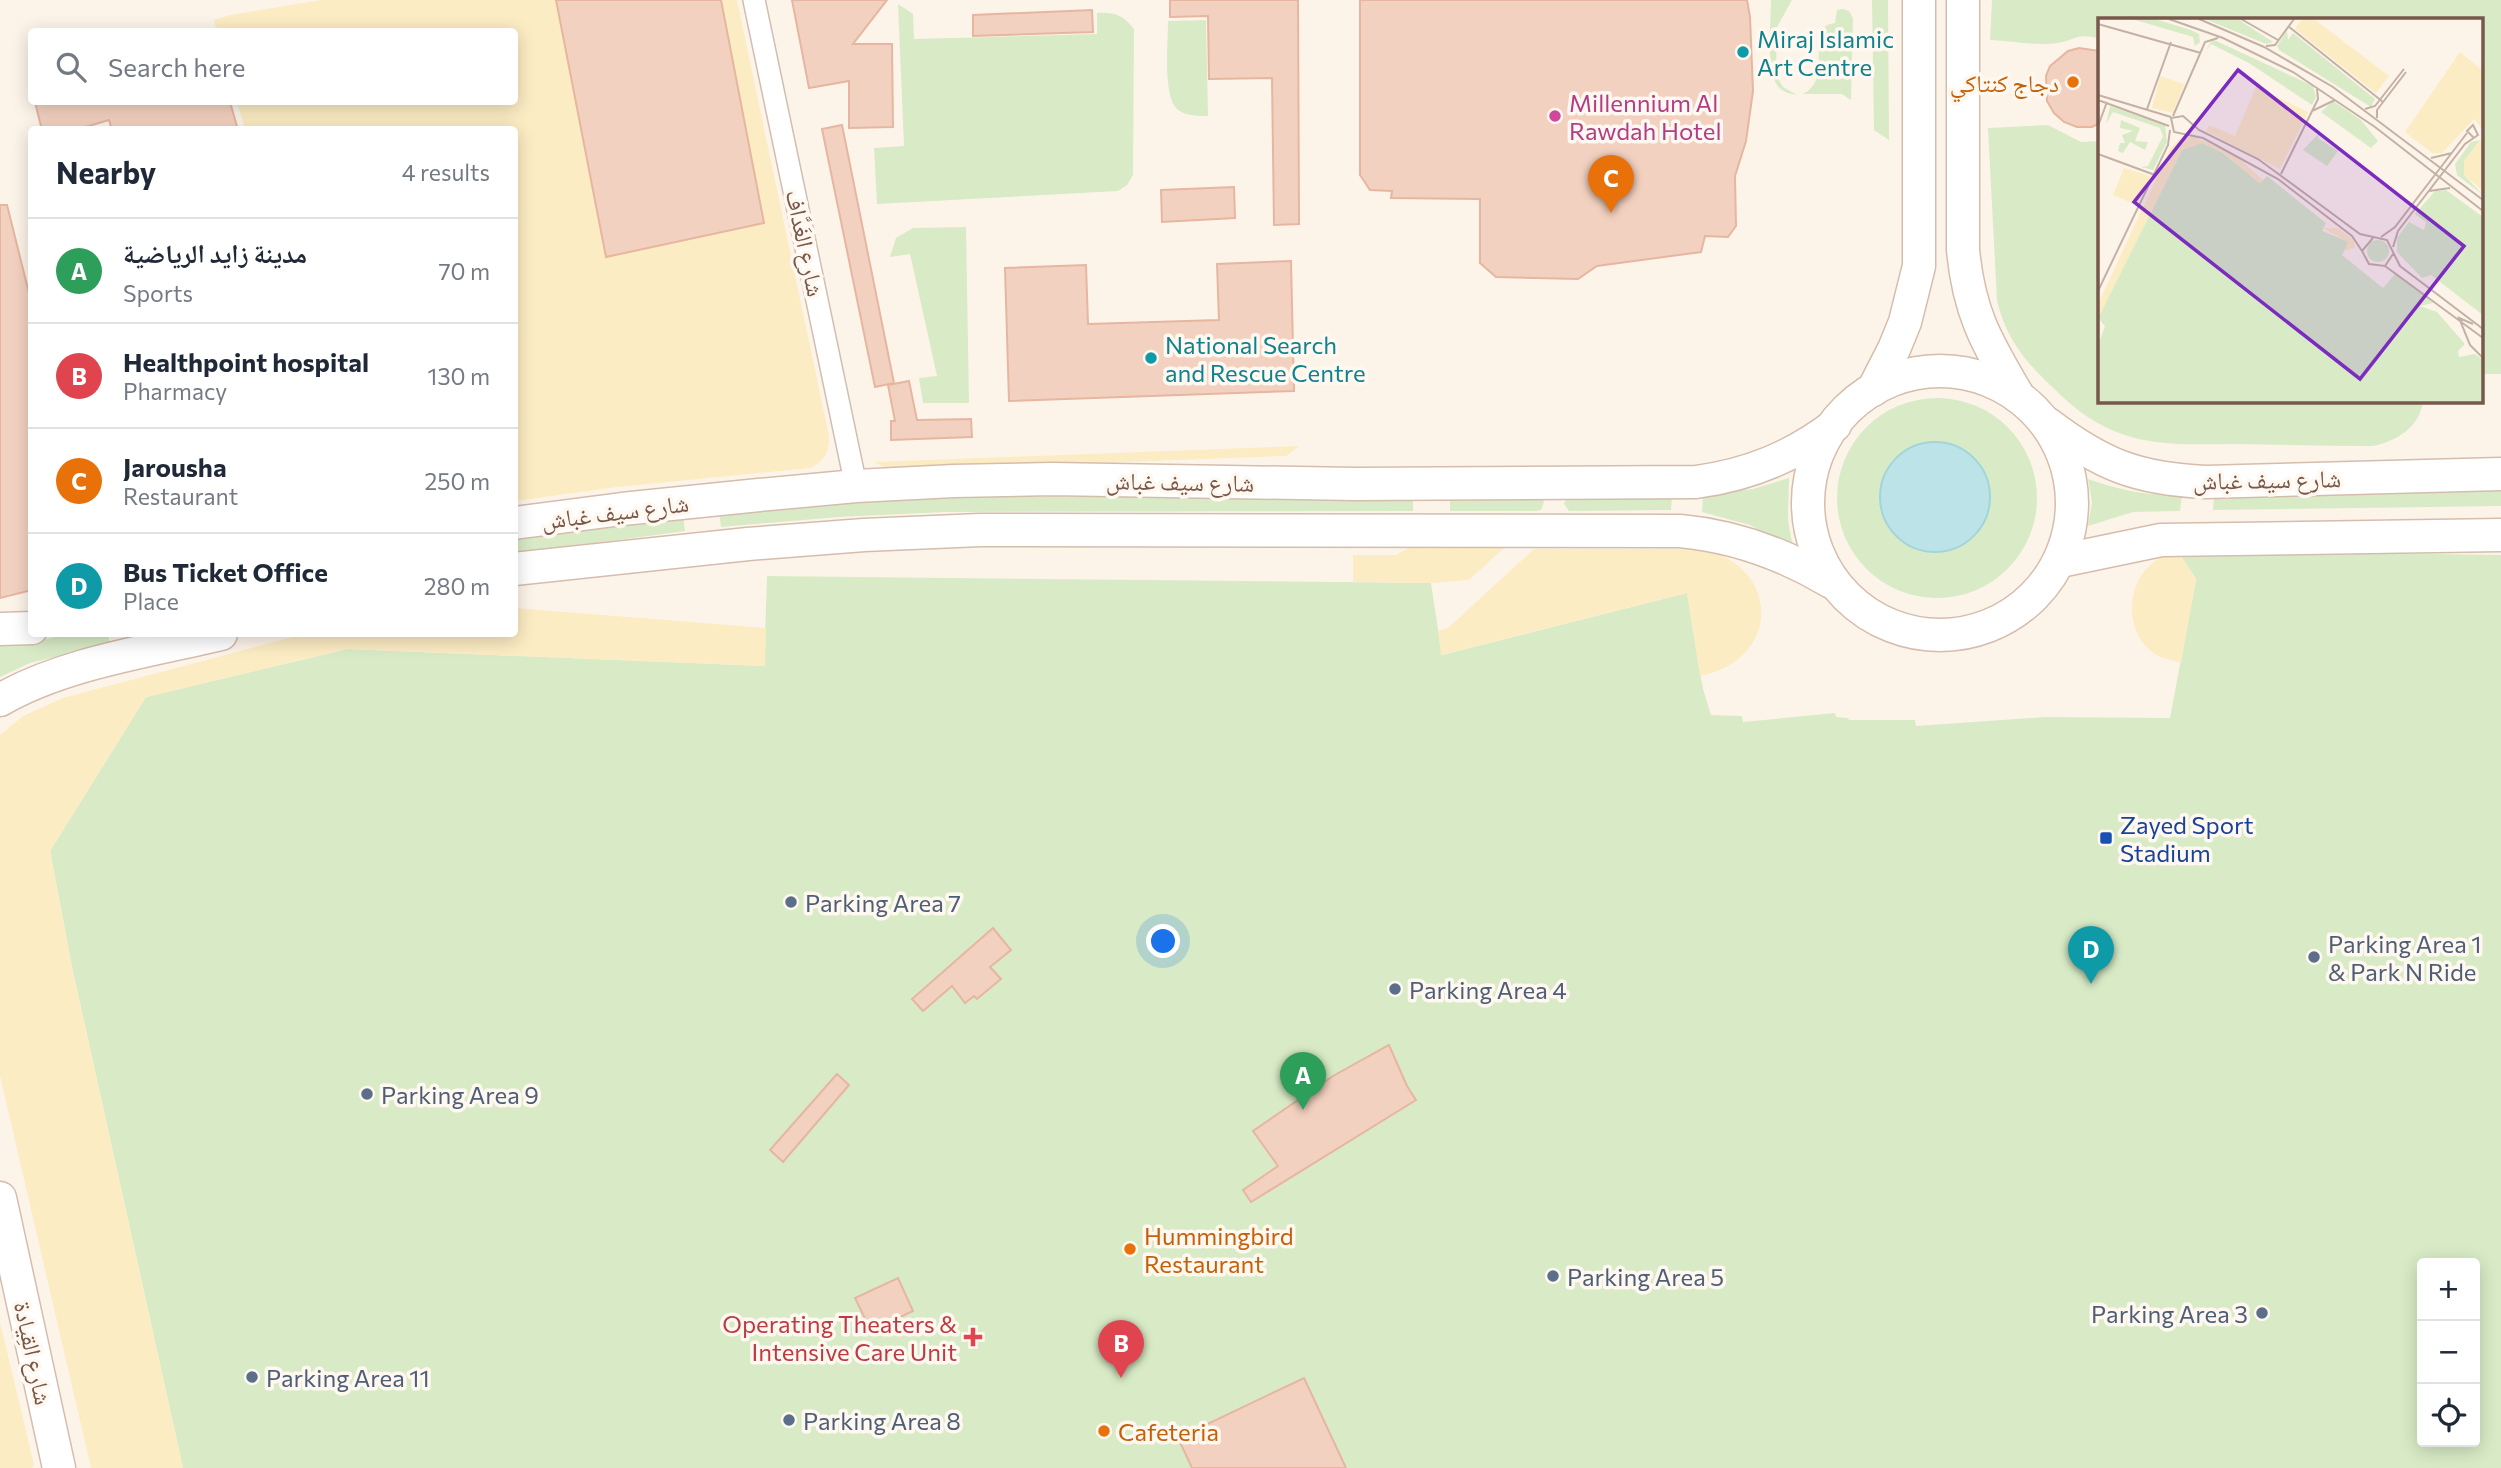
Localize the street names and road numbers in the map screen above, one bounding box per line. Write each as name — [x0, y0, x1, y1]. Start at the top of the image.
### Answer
street label: شارع الغَدَّاف — [779, 187, 831, 299]
street label: شارع سيف غباش — [2193, 463, 2341, 497]
street label: شارع سيف غباش — [1106, 465, 1254, 499]
street label: شارع سيف غباش — [540, 488, 691, 536]
street label: شارع القِيادة — [7, 1299, 59, 1408]

